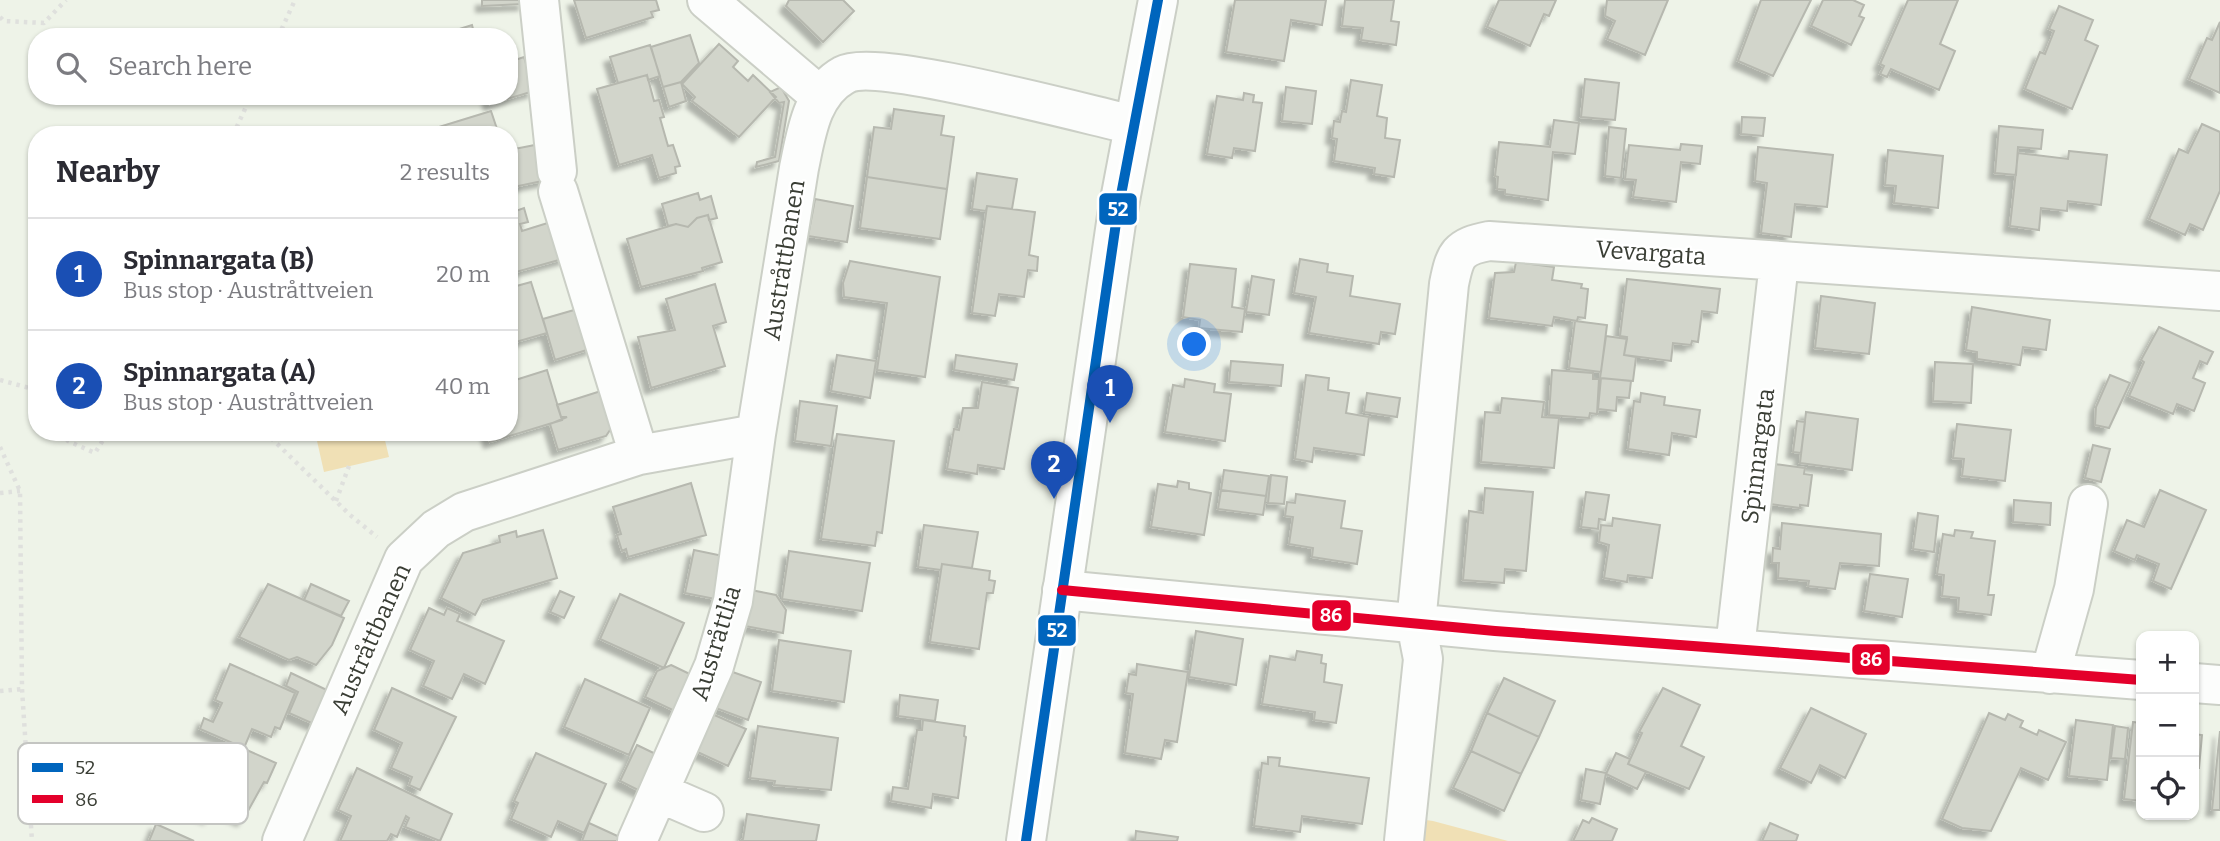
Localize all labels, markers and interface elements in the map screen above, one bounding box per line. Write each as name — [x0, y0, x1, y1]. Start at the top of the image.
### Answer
search box — [28, 28, 518, 105]
icon: search — [52, 48, 90, 86]
text: Search here — [108, 51, 252, 82]
text: Nearby — [56, 154, 160, 190]
text: 2 results — [400, 158, 490, 186]
street label: Austråttbanen — [757, 178, 811, 342]
line badge: 52 — [1098, 192, 1138, 226]
text: 52 — [1108, 198, 1129, 221]
street label: Vevargata — [1595, 235, 1707, 271]
text: Spinnargata (B) — [123, 245, 314, 276]
text: 1 — [74, 260, 84, 288]
text: 20 m — [436, 260, 490, 288]
text: Bus stop · Austråttveien — [123, 276, 373, 304]
your location — [1177, 327, 1211, 361]
text: Spinnargata (A) — [123, 357, 315, 388]
pin: 1 — [1087, 365, 1133, 423]
text: 2 — [73, 372, 85, 400]
text: 40 m — [435, 372, 490, 400]
street label: Spinnargata — [1736, 387, 1780, 525]
text: Bus stop · Austråttveien — [123, 388, 373, 416]
pin: 2 — [1031, 441, 1077, 499]
street label: Austråttbanen — [325, 559, 417, 719]
street label: Austråttlia — [685, 582, 747, 704]
line badge: 86 — [1311, 599, 1352, 632]
text: 86 — [1320, 604, 1342, 627]
line badge: 52 — [1037, 614, 1077, 647]
text: 52 — [1047, 619, 1068, 642]
map controls — [2136, 631, 2199, 820]
button: + — [2136, 631, 2199, 694]
line badge: 86 — [1851, 643, 1891, 676]
text: 86 — [1860, 648, 1882, 671]
button: − — [2136, 694, 2199, 757]
legend — [18, 743, 248, 824]
text: 52 — [75, 756, 95, 779]
button: locate — [2136, 757, 2199, 820]
text: 86 — [75, 788, 98, 811]

